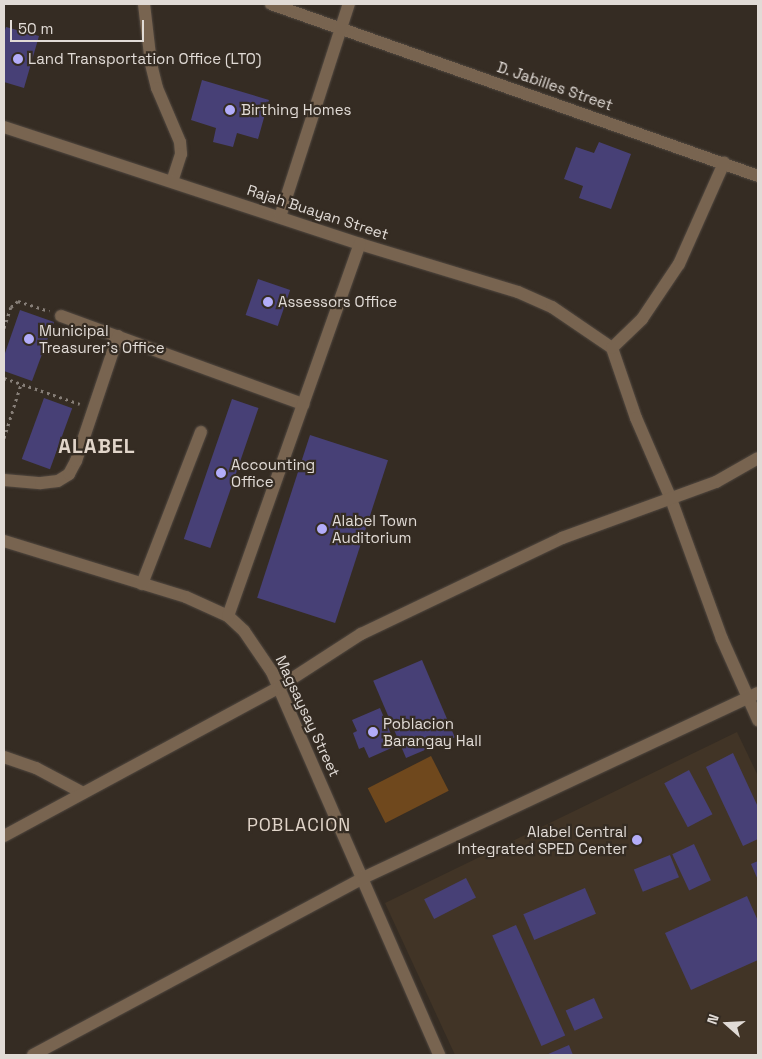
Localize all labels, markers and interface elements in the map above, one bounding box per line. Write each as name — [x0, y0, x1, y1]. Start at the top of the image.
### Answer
scale bar — [12, 10, 146, 42]
text: 50 m — [18, 19, 53, 38]
place label: Land Transportation Office (LTO) — [28, 50, 262, 68]
marker: Land Transportation Office (LTO) — [12, 53, 24, 65]
street label: D. Jabilles Street — [495, 58, 615, 114]
place label: Birthing Homes — [241, 101, 351, 119]
marker: Birthing Homes — [223, 103, 237, 117]
street label: Rajah Buayan Street — [245, 181, 391, 243]
place label: Assessors Office — [278, 293, 397, 311]
marker: Assessors Office — [262, 296, 274, 308]
place label: Municipal Treasurer's Office — [39, 321, 165, 356]
marker: Municipal Treasurer's Office — [23, 333, 35, 345]
district label: ALABEL — [58, 434, 136, 458]
place label: Accounting Office — [231, 455, 315, 490]
marker: Accounting Office — [215, 467, 227, 479]
place label: Alabel Town Auditorium — [332, 511, 417, 546]
marker: Alabel Town Auditorium — [316, 523, 328, 535]
street label: Magsaysay Street — [272, 653, 344, 779]
place label: Poblacion Barangay Hall — [383, 714, 482, 749]
marker: Poblacion Barangay Hall — [367, 726, 379, 738]
district label: POBLACION — [246, 814, 352, 836]
place label: Alabel Central Integrated SPED Center — [458, 822, 627, 857]
marker: Alabel Central Integrated SPED Center — [631, 834, 643, 846]
north arrow — [702, 999, 752, 1049]
text: N — [703, 1012, 723, 1026]

